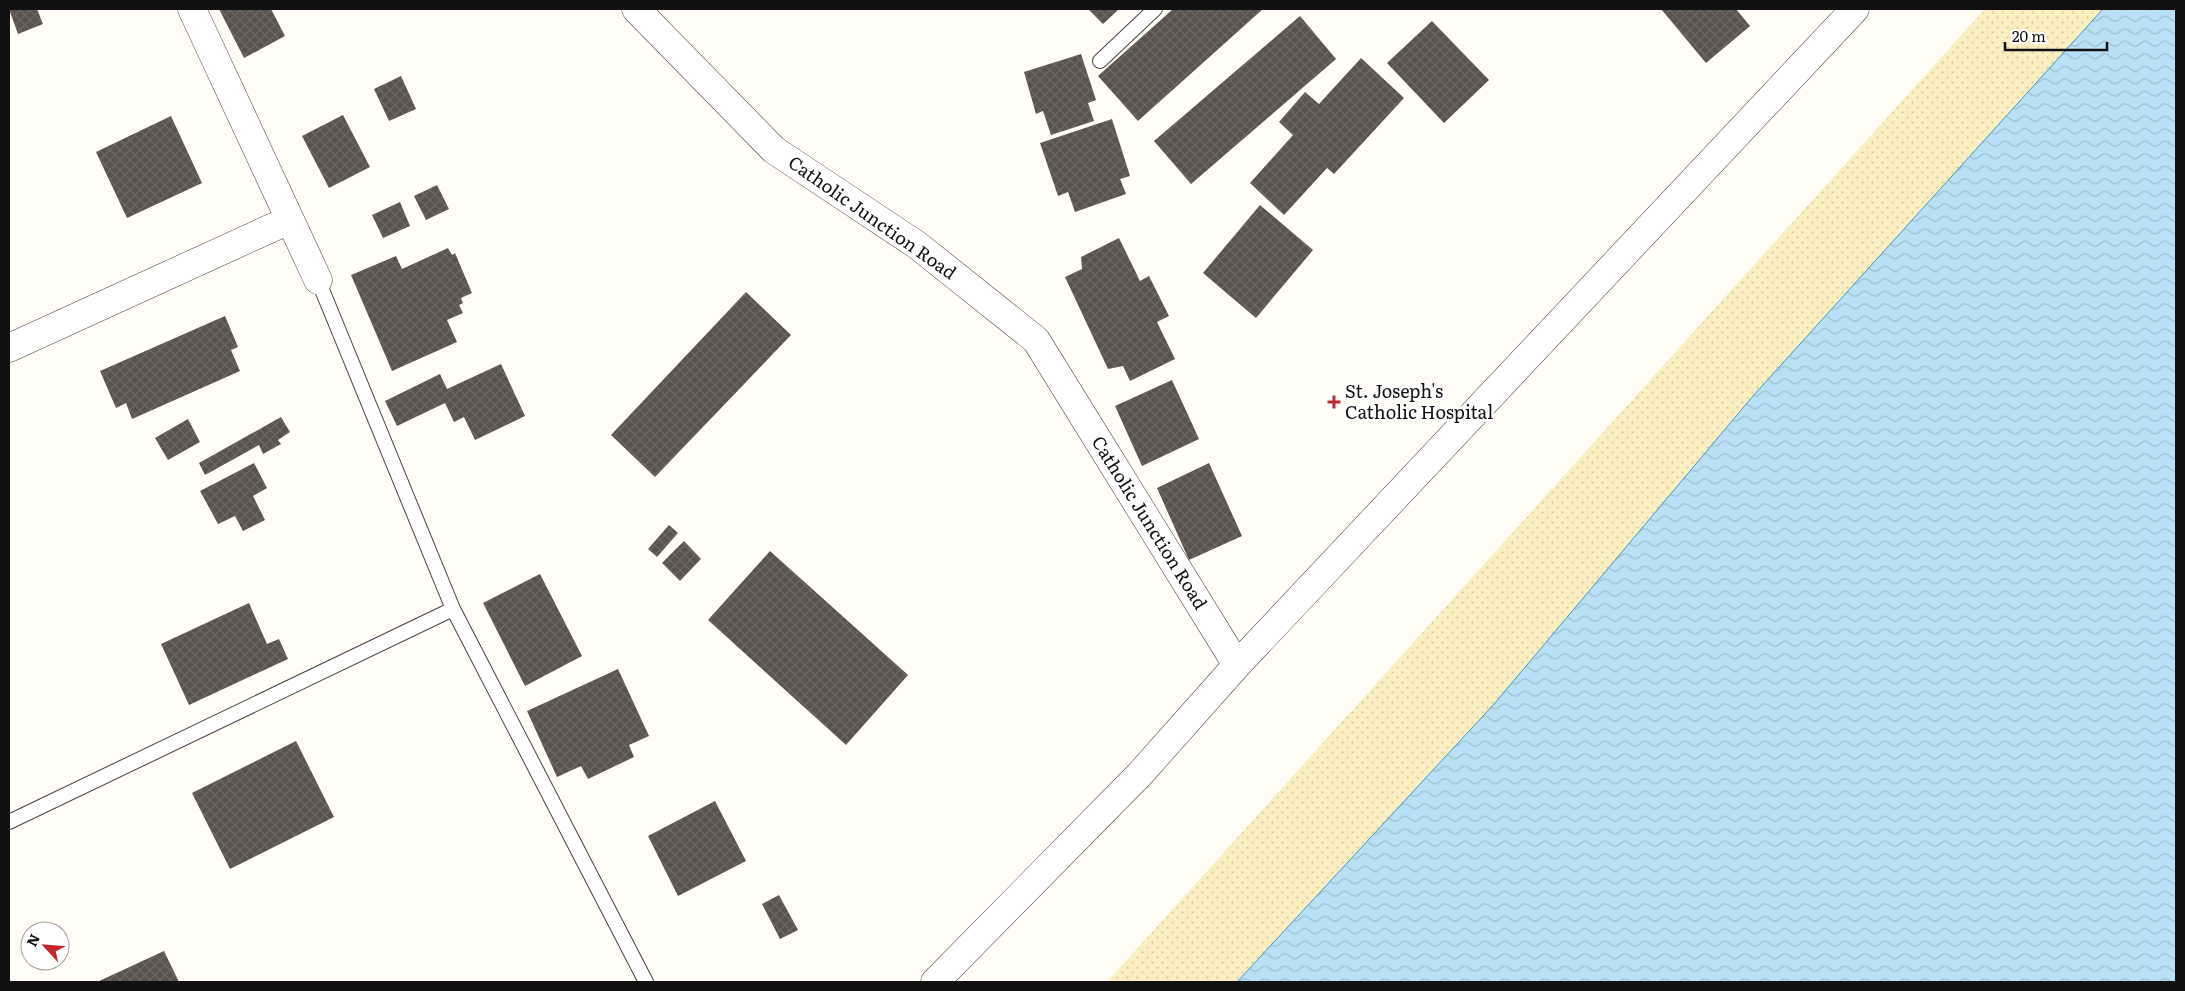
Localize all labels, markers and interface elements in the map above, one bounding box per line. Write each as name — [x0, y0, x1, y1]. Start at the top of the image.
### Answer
scale bar — [2005, 20, 2108, 52]
text: 20 m — [2012, 24, 2046, 47]
street label: Catholic Junction Road — [783, 148, 963, 285]
place label: St. Joseph's Catholic Hospital — [1345, 377, 1493, 425]
marker: St. Joseph's Catholic Hospital — [1327, 395, 1341, 409]
street label: Catholic Junction Road — [1086, 430, 1215, 614]
north arrow — [20, 921, 70, 971]
text: N — [21, 930, 44, 950]

